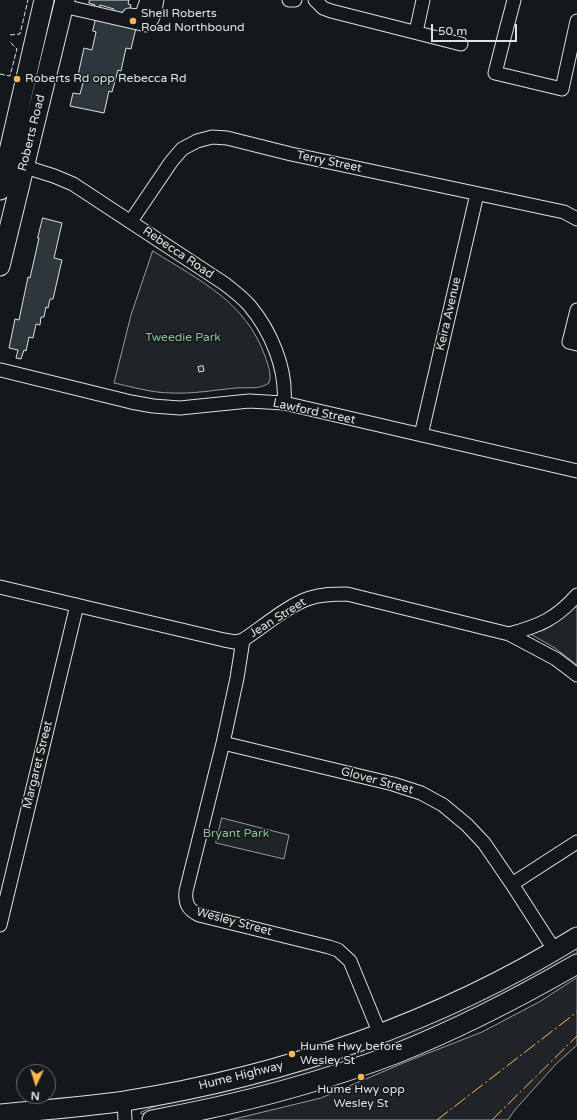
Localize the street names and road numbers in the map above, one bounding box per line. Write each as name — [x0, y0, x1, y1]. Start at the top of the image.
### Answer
street label: Roberts Road — [16, 93, 48, 173]
street label: Terry Street — [295, 148, 363, 176]
street label: Rebecca Road — [140, 224, 216, 282]
street label: Keira Avenue — [434, 276, 464, 352]
street label: Lawford Street — [271, 396, 357, 428]
street label: Jean Street — [247, 595, 309, 641]
street label: Margaret Street — [20, 719, 56, 811]
street label: Glover Street — [339, 764, 415, 798]
street label: Wesley Street — [195, 905, 273, 939]
street label: Hume Highway — [197, 1059, 285, 1093]

